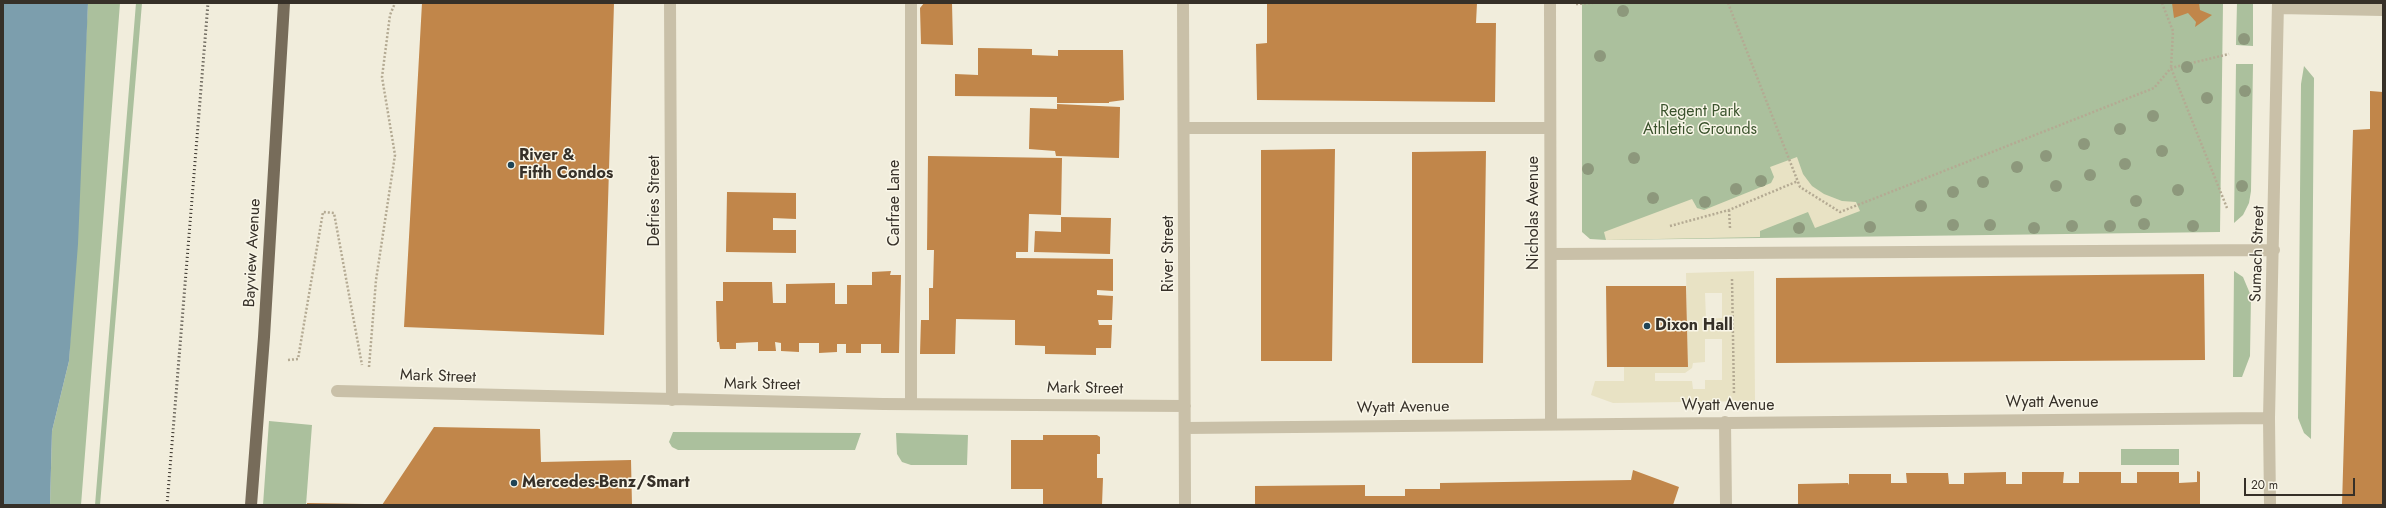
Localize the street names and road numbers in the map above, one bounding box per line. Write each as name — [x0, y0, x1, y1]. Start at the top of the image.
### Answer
street label: Defries Street — [645, 155, 665, 247]
street label: Nicholas Avenue — [1524, 156, 1544, 270]
street label: Carfrae Lane — [885, 160, 905, 246]
street label: Bayview Avenue — [241, 198, 265, 308]
street label: Sumach Street — [2247, 206, 2269, 302]
street label: River Street — [1159, 216, 1179, 292]
street label: Mark Street — [400, 366, 476, 388]
street label: Mark Street — [724, 375, 800, 395]
street label: Mark Street — [1047, 379, 1123, 399]
street label: Wyatt Avenue — [2006, 393, 2098, 413]
street label: Wyatt Avenue — [1682, 396, 1774, 416]
street label: Wyatt Avenue — [1356, 398, 1450, 418]

